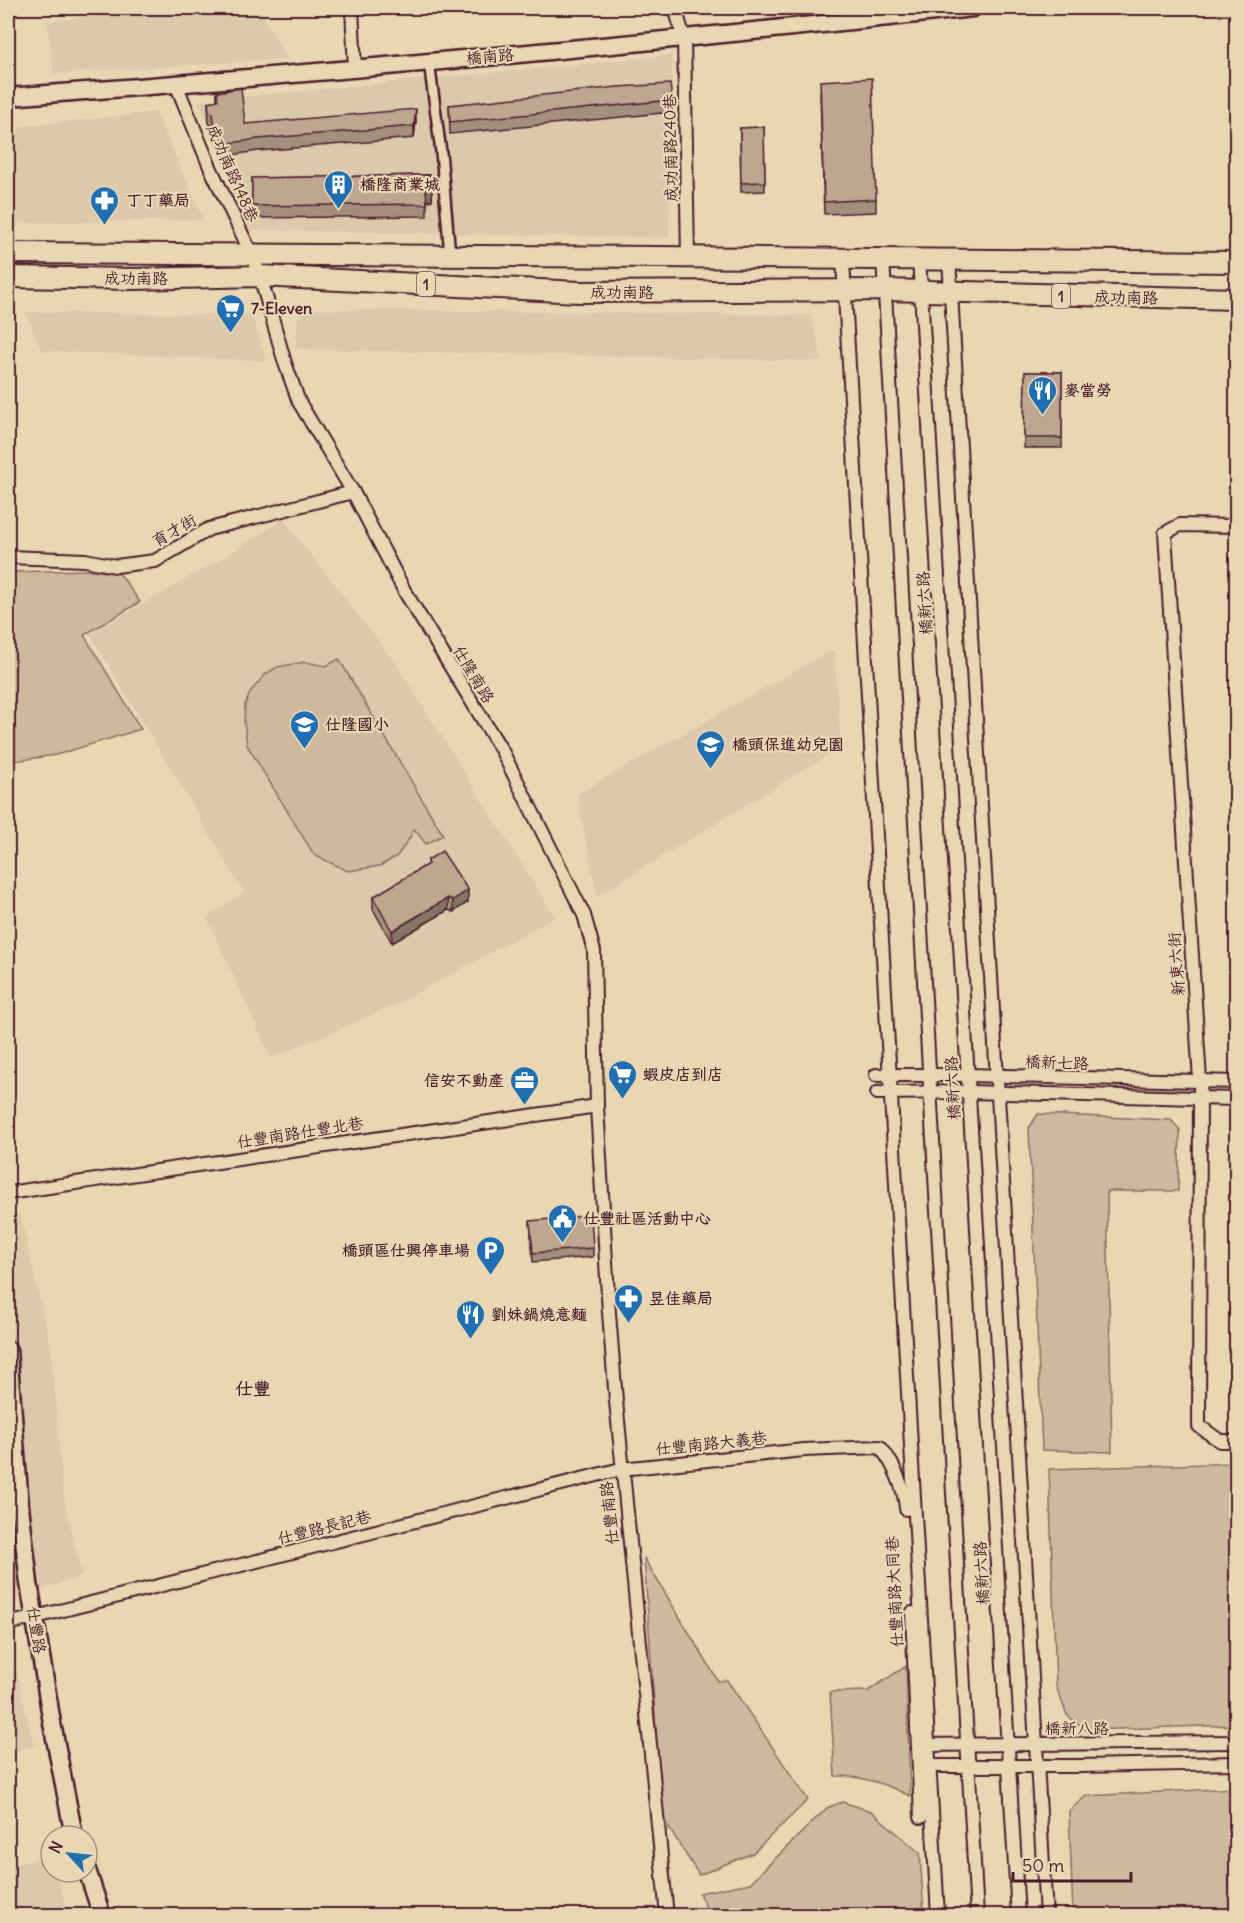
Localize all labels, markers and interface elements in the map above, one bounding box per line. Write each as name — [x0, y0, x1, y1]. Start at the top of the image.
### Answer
street label: 橋南路 — [465, 44, 515, 68]
street label: 成功南路240巷 — [659, 94, 681, 202]
street label: 成功南路148巷 — [203, 121, 263, 225]
building icon: 橋隆商業城 — [323, 168, 355, 210]
place label: 橋隆商業城 — [360, 174, 440, 194]
pharmacy icon: 丁丁藥局 — [89, 184, 121, 226]
place label: 丁丁藥局 — [126, 190, 190, 210]
street label: 成功南路 — [104, 268, 168, 288]
road number: 1 — [417, 272, 435, 296]
street label: 成功南路 — [590, 282, 654, 302]
road number: 1 — [1052, 284, 1070, 308]
street label: 成功南路 — [1094, 286, 1158, 308]
supermarket icon: 7-Eleven — [214, 292, 246, 334]
place label: 7-Eleven — [251, 298, 312, 318]
restaurant icon: 麥當勞 — [1027, 374, 1059, 416]
place label: 麥當勞 — [1064, 380, 1112, 400]
street label: 育才街 — [148, 509, 200, 551]
street label: 橋新六路 — [912, 571, 936, 635]
street label: 仕隆南路 — [449, 641, 499, 707]
school or university icon: 仕隆國小 — [288, 708, 320, 750]
place label: 仕隆國小 — [325, 714, 389, 734]
school or university icon: 橋頭保進幼兒園 — [695, 728, 727, 770]
place label: 橋頭保進幼兒園 — [732, 734, 844, 754]
street label: 新東六街 — [1164, 931, 1188, 997]
street label: 橋新七路 — [1025, 1051, 1089, 1073]
street label: 橋新六路 — [940, 1056, 964, 1120]
supermarket icon: 蝦皮店到店 — [606, 1058, 638, 1100]
office icon: 信安不動產 — [509, 1064, 541, 1106]
place label: 蝦皮店到店 — [643, 1064, 723, 1084]
place label: 信安不動產 — [424, 1070, 504, 1090]
street label: 仕豐南路仕豐北巷 — [235, 1112, 365, 1152]
public building icon: 仕豐社區活動中心 — [546, 1202, 578, 1244]
place label: 仕豐社區活動中心 — [583, 1208, 711, 1228]
parking icon: 橋頭區仕興停車場 — [475, 1234, 507, 1276]
place label: 橋頭區仕興停車場 — [342, 1240, 470, 1260]
pharmacy icon: 昱佳藥局 — [612, 1282, 644, 1324]
place label: 昱佳藥局 — [649, 1288, 713, 1308]
restaurant icon: 劉妹鍋燒意麵 — [454, 1298, 486, 1340]
place label: 劉妹鍋燒意麵 — [491, 1304, 587, 1324]
district label: 仕豐 — [235, 1377, 271, 1400]
street label: 仕豐南路大義巷 — [654, 1427, 768, 1459]
street label: 仕豐南路 — [596, 1480, 622, 1546]
street label: 仕豐路長記巷 — [275, 1506, 373, 1548]
street label: 仕豐南路大同巷 — [881, 1536, 907, 1648]
street label: 橋新六路 — [969, 1541, 993, 1605]
street label: 仕豐路 — [23, 1605, 51, 1655]
street label: 橋新八路 — [1045, 1718, 1109, 1738]
north arrow — [39, 1824, 99, 1884]
text: N — [44, 1838, 67, 1857]
scale bar — [1013, 1845, 1132, 1883]
text: 50 m — [1022, 1854, 1064, 1877]

